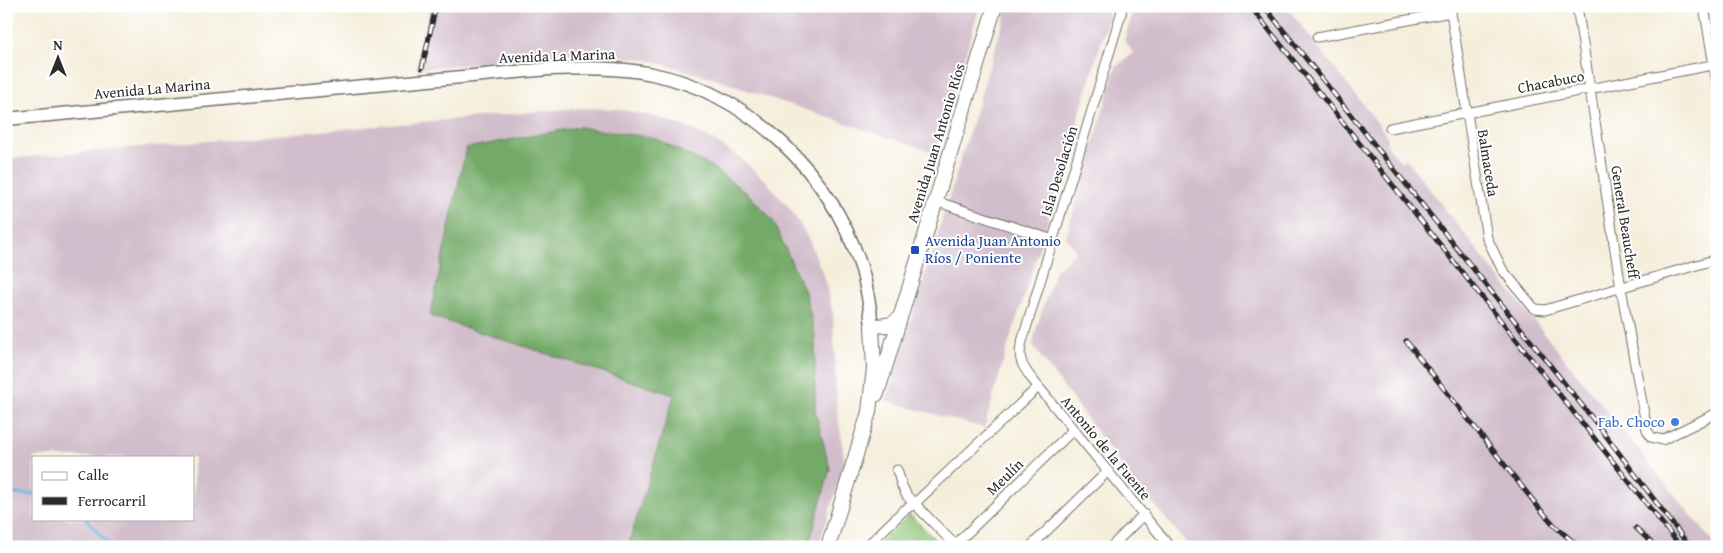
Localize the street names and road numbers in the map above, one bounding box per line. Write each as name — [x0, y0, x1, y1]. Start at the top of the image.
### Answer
street label: Avenida La Marina — [498, 43, 616, 68]
street label: Avenida Juan Antonio Ríos — [901, 61, 970, 225]
street label: Chacabuco — [1516, 65, 1586, 98]
street label: Avenida La Marina — [93, 73, 211, 104]
street label: Isla Desolación — [1035, 123, 1082, 218]
street label: Balmaceda — [1473, 128, 1504, 198]
street label: General Beaucheff — [1606, 164, 1645, 281]
street label: Antonio de la Fuente — [1056, 391, 1156, 504]
street label: Meulín — [981, 453, 1028, 500]

